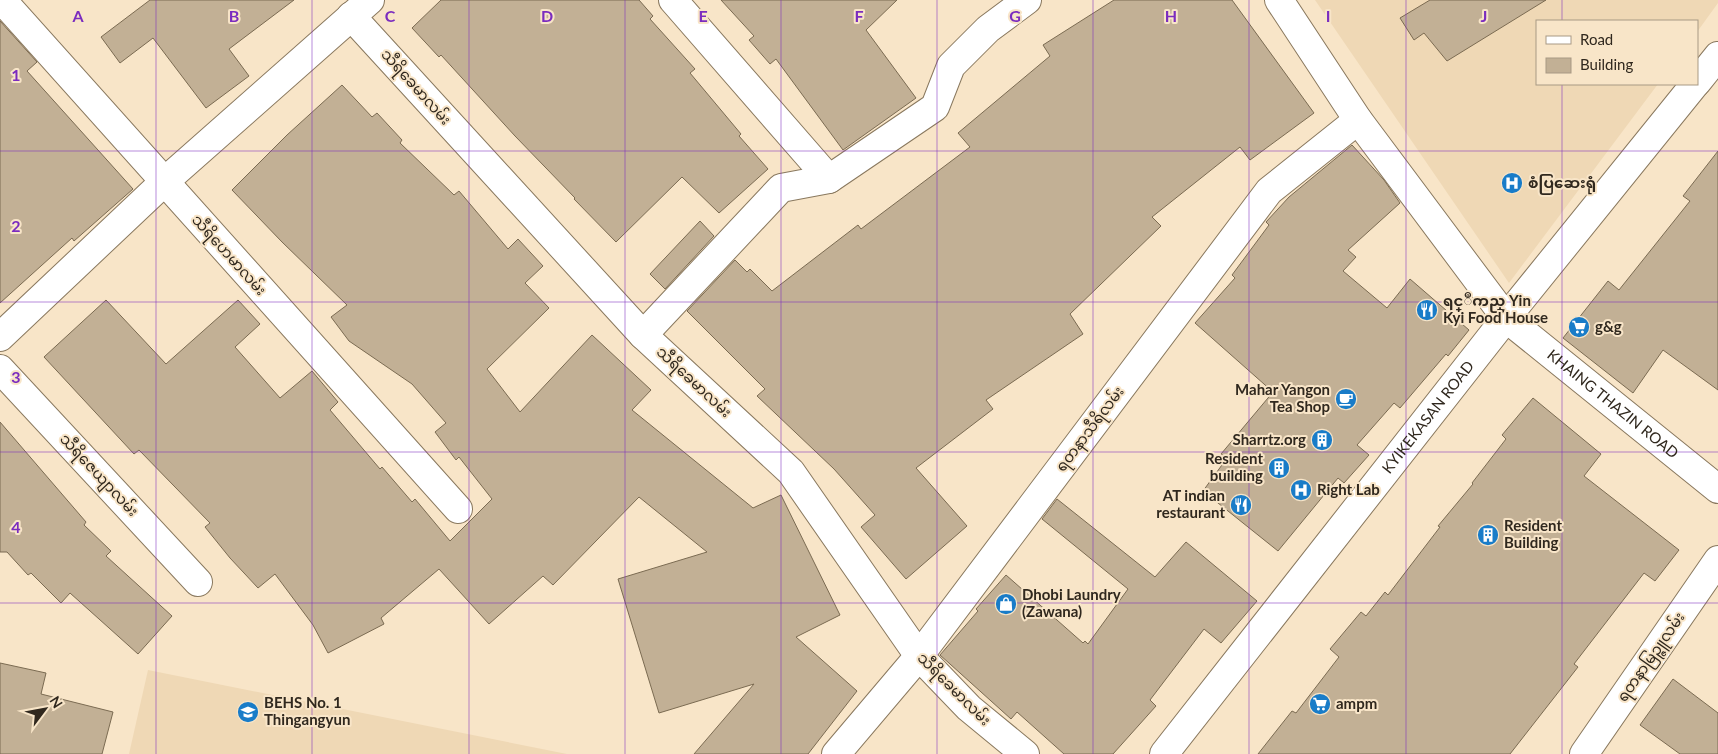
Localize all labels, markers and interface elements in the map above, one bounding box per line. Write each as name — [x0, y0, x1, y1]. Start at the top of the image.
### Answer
text: A — [71, 6, 84, 25]
text: B — [229, 6, 239, 25]
text: C — [385, 6, 396, 25]
text: D — [541, 6, 553, 25]
text: E — [698, 6, 708, 25]
text: F — [854, 6, 864, 25]
text: G — [1009, 6, 1021, 25]
text: H — [1165, 6, 1177, 25]
text: I — [1326, 6, 1330, 25]
text: J — [1481, 6, 1487, 25]
legend — [1536, 20, 1698, 85]
text: Road — [1580, 30, 1613, 48]
street label: သီရိခေမာလမ်း — [375, 45, 455, 131]
text: Building — [1580, 55, 1633, 73]
text: 1 — [11, 65, 21, 84]
hospital icon: စံပြဆေးရုံ — [1500, 171, 1524, 195]
place label: စံပြဆေးရုံ — [1528, 173, 1596, 195]
street label: သီရိဟေမာလမ်း — [186, 210, 271, 301]
text: 2 — [11, 216, 21, 235]
place label: ရင္ဳကည္ Yin Kyi Food House — [1443, 291, 1548, 326]
restaurant icon: ရင္ဳကည္ Yin Kyi Food House — [1415, 298, 1439, 322]
supermarket icon: g&g — [1567, 315, 1591, 339]
place label: g&g — [1595, 317, 1622, 335]
street label: သီရိခေမာလမ်း — [651, 342, 736, 423]
street label: KHAING THAZIN ROAD — [1544, 345, 1683, 462]
street label: KYIKEKASAN ROAD — [1378, 357, 1477, 477]
text: 3 — [11, 367, 21, 386]
place label: Mahar Yangon Tea Shop — [1235, 380, 1330, 415]
street label: ရတနာသီရိလမ်း — [1051, 382, 1130, 477]
cafe icon: Mahar Yangon Tea Shop — [1334, 387, 1358, 411]
building icon: Sharrtz.org — [1310, 428, 1334, 452]
street label: သီရိဇေယျာလမ်း — [54, 429, 143, 522]
place label: Sharrtz.org — [1233, 430, 1306, 448]
place label: Resident building — [1205, 449, 1263, 484]
building icon: Resident building — [1267, 456, 1291, 480]
hospital icon: Right Lab — [1289, 478, 1313, 502]
place label: Right Lab — [1317, 480, 1380, 498]
place label: AT indian restaurant — [1156, 486, 1225, 521]
restaurant icon: AT indian restaurant — [1229, 493, 1253, 517]
place label: Resident Building — [1504, 516, 1562, 551]
text: 4 — [11, 517, 21, 536]
building icon: Resident Building — [1476, 523, 1500, 547]
place label: Dhobi Laundry (Zawana) — [1022, 585, 1121, 620]
shop icon: Dhobi Laundry (Zawana) — [994, 592, 1018, 616]
street label: ရတနာမြဉ္ဇူလမ်း — [1613, 608, 1691, 707]
street label: သီရိခေမာလမ်း — [912, 648, 995, 731]
north arrow — [20, 684, 70, 734]
supermarket icon: ampm — [1308, 692, 1332, 716]
text: N — [46, 693, 67, 711]
place label: BEHS No. 1 Thingangyun — [264, 693, 350, 728]
place label: ampm — [1336, 694, 1377, 712]
school or university icon: BEHS No. 1 Thingangyun — [236, 700, 260, 724]

